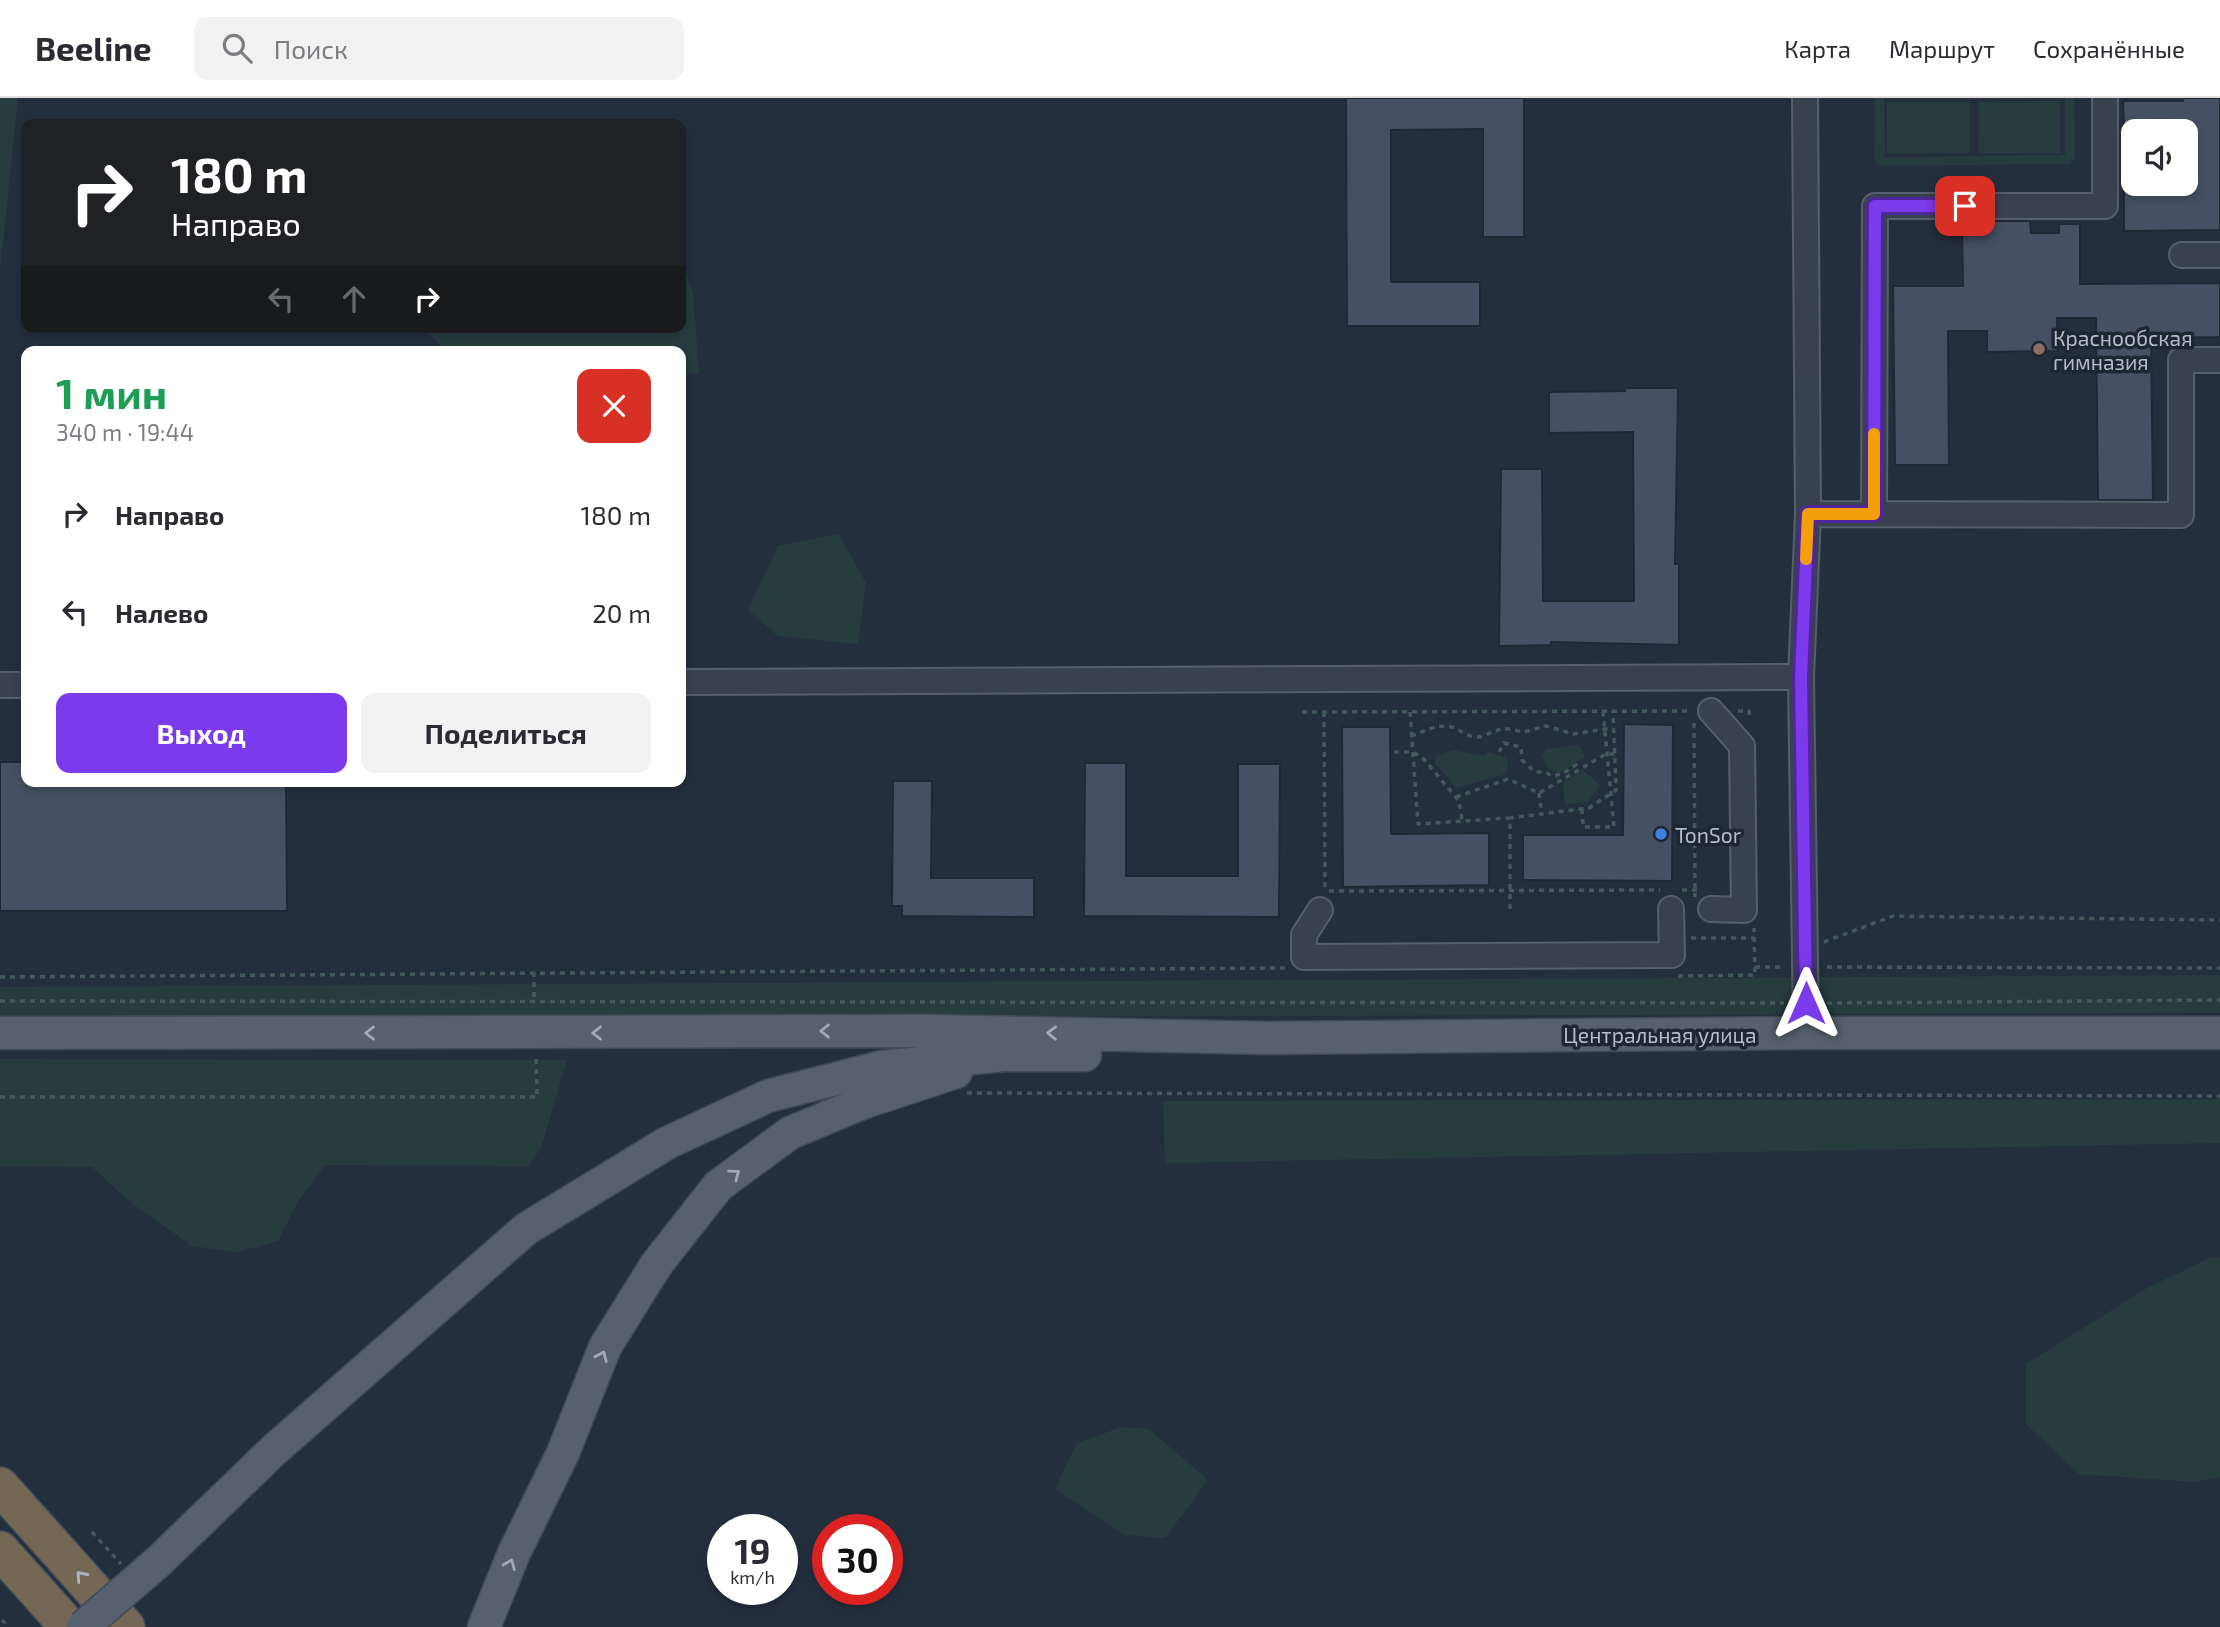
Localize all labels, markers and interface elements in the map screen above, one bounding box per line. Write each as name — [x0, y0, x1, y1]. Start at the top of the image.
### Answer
search box — [194, 17, 684, 80]
text: Beeline — [35, 28, 152, 68]
icon: search — [218, 29, 256, 67]
text: Поиск — [274, 33, 348, 64]
text: Карта — [1784, 34, 1851, 63]
text: Маршрут — [1889, 34, 1995, 63]
text: Сохранённые — [2033, 34, 2185, 63]
map controls — [2121, 119, 2198, 196]
button: sound — [2121, 119, 2198, 196]
text: 180 m — [171, 144, 307, 203]
icon: right — [56, 147, 147, 238]
pin — [1935, 176, 1995, 236]
icon: arrive — [1946, 187, 1984, 225]
text: Направо — [171, 204, 301, 242]
icon: left — [262, 280, 300, 318]
icon: ahead — [335, 280, 373, 318]
icon: right — [408, 280, 446, 318]
place label: Краснообская гимназия — [2053, 325, 2193, 374]
marker: Краснообская гимназия — [2031, 341, 2047, 357]
text: 1 мин — [56, 367, 167, 417]
button: close — [577, 369, 651, 443]
text: 340 m · 19:44 — [56, 418, 194, 446]
icon: right — [56, 495, 94, 533]
text: Направо — [115, 499, 224, 530]
text: 180 m — [581, 499, 651, 530]
icon: left — [56, 593, 94, 631]
text: Налево — [115, 597, 208, 628]
text: 20 m — [592, 597, 651, 628]
button: Выход — [56, 693, 347, 773]
button: Поделиться — [361, 693, 651, 773]
place label: TonSor — [1675, 822, 1742, 847]
marker: TonSor — [1653, 826, 1669, 842]
position arrow — [1769, 966, 1843, 1040]
street label: Центральная улица — [1563, 1022, 1757, 1048]
one-way arrow — [819, 1023, 829, 1039]
one-way arrow — [364, 1025, 374, 1041]
one-way arrow — [591, 1025, 602, 1041]
one-way arrow — [1046, 1025, 1057, 1041]
one-way arrow — [727, 1169, 740, 1182]
one-way arrow — [594, 1351, 608, 1363]
speed limit sign: 30 — [812, 1514, 903, 1605]
text: 19 — [735, 1529, 770, 1571]
one-way arrow — [501, 1558, 515, 1570]
text: km/h — [730, 1566, 775, 1588]
one-way arrow — [76, 1571, 89, 1584]

